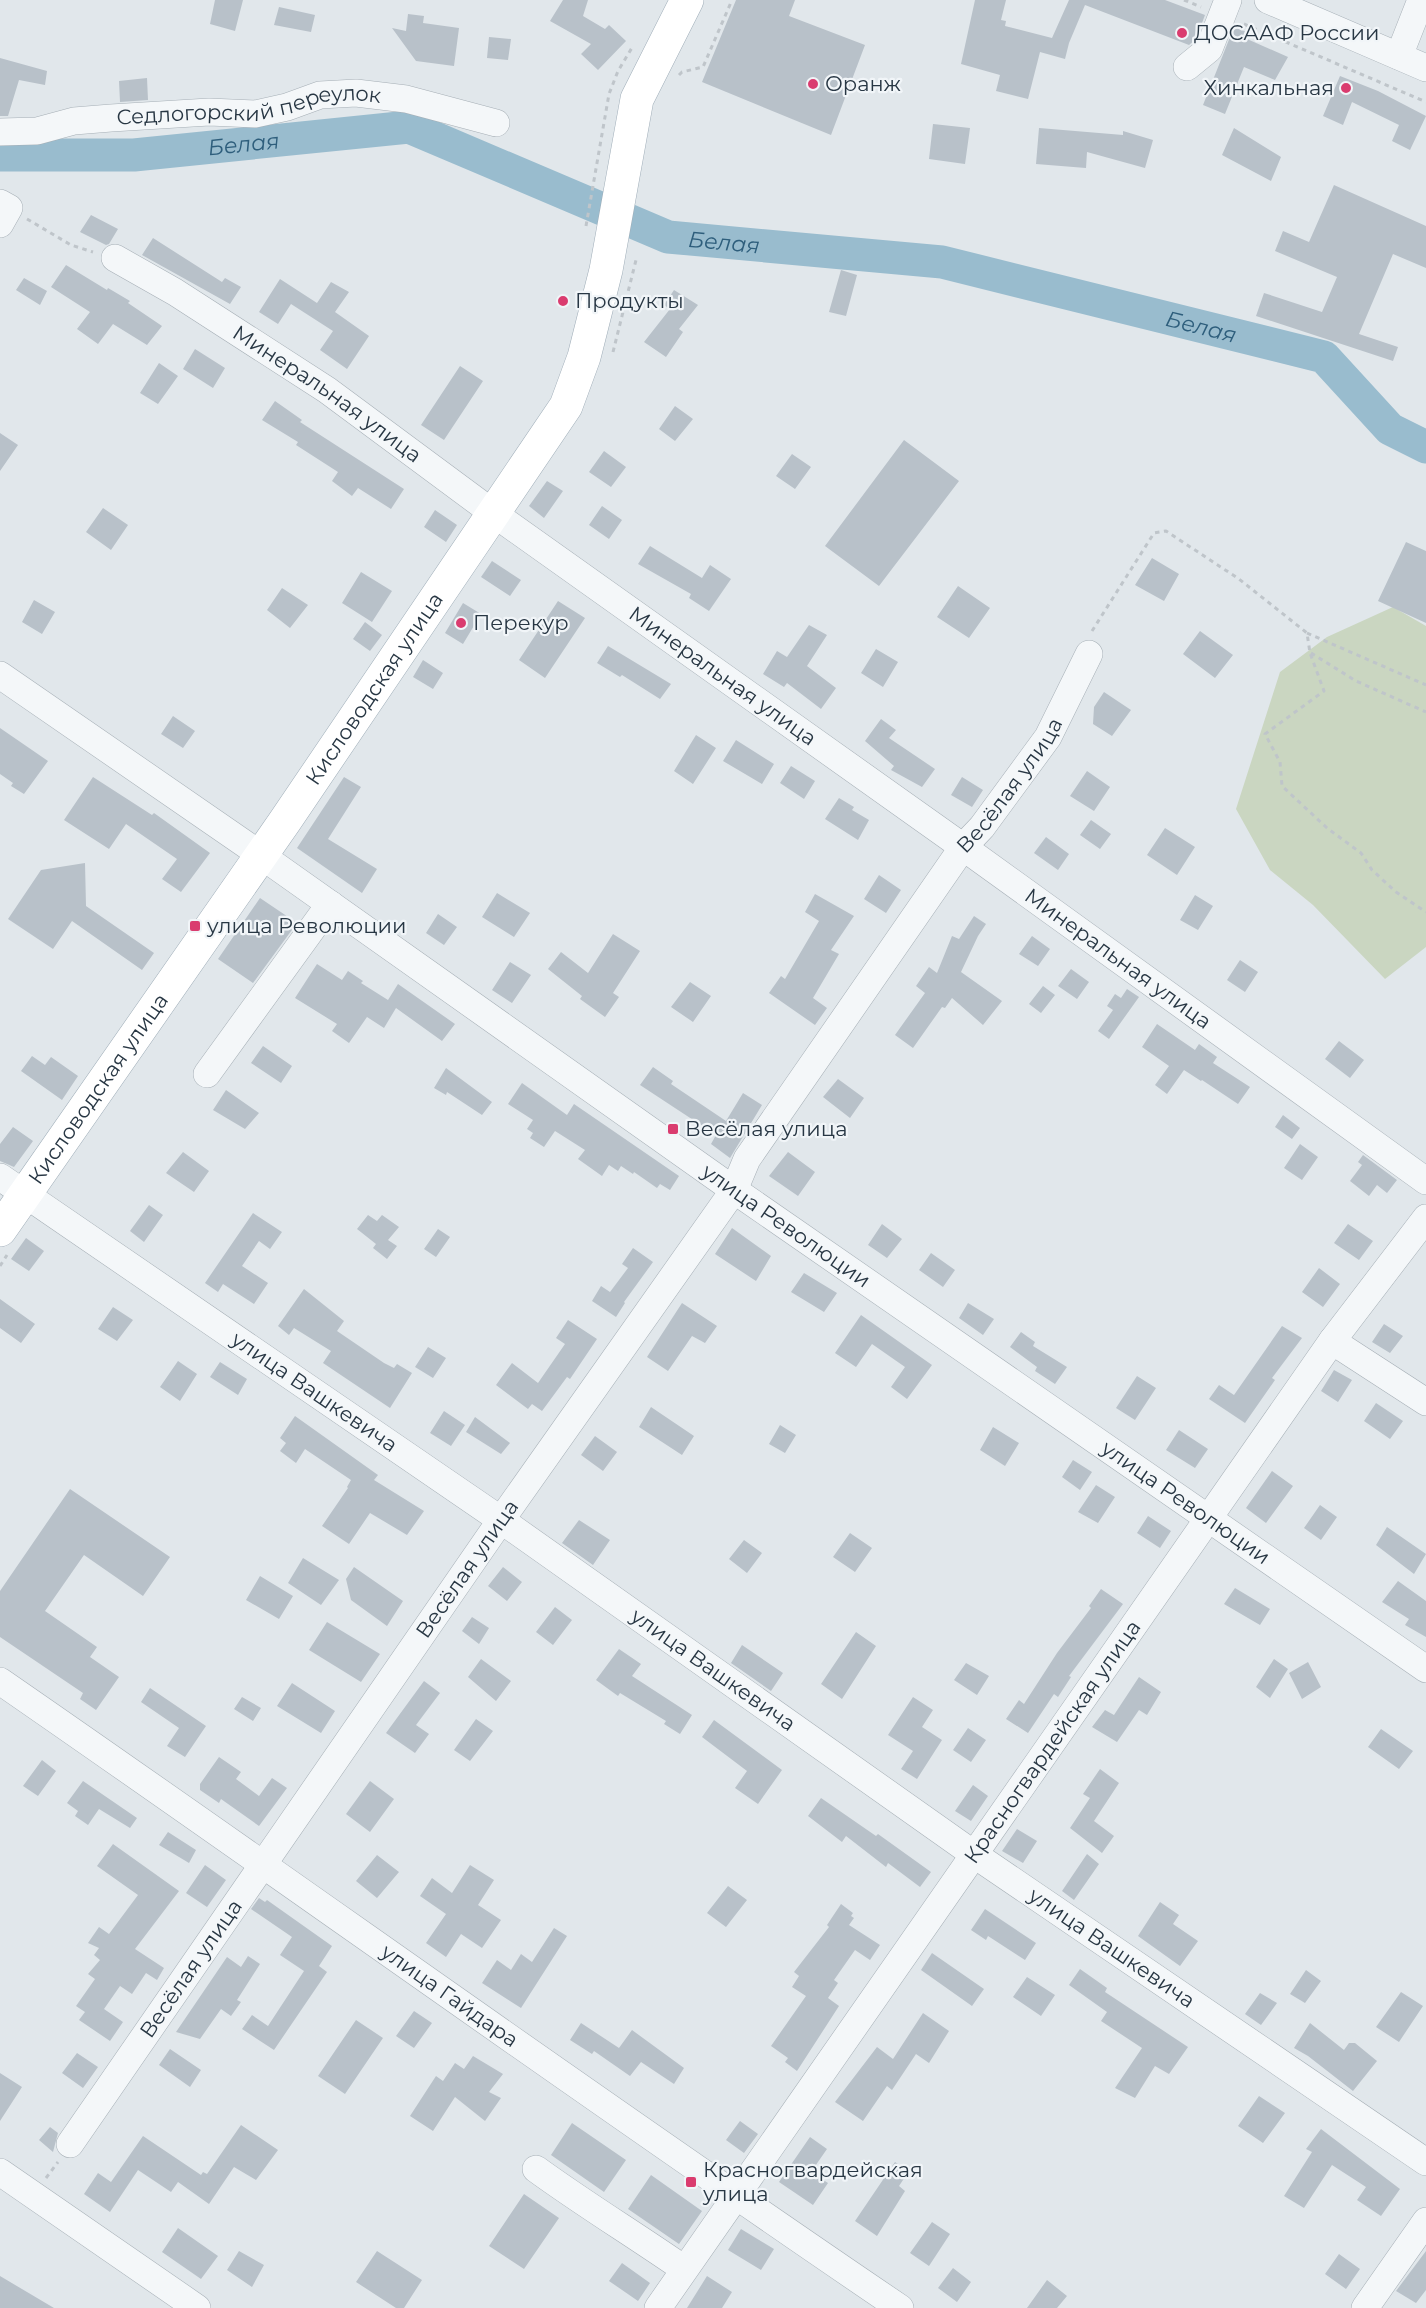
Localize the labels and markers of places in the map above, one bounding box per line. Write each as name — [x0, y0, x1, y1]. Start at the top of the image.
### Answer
place label: ДОСААФ России — [1194, 20, 1380, 45]
marker: ДОСААФ России — [1175, 26, 1189, 40]
place label: Оранж — [825, 71, 901, 96]
place label: Хинкальная — [1203, 75, 1334, 100]
marker: Оранж — [806, 77, 820, 91]
marker: Хинкальная — [1339, 81, 1353, 95]
place label: Продукты — [575, 288, 684, 313]
marker: Продукты — [556, 294, 570, 308]
place label: Перекур — [473, 610, 569, 635]
marker: Перекур — [454, 616, 468, 630]
place label: улица Революции — [206, 913, 406, 938]
marker: улица Революции — [188, 919, 202, 933]
place label: Весёлая улица — [685, 1116, 847, 1141]
marker: Весёлая улица — [666, 1122, 680, 1136]
place label: Красногвардейская улица — [702, 2157, 923, 2206]
marker: Красногвардейская улица — [684, 2175, 698, 2189]

